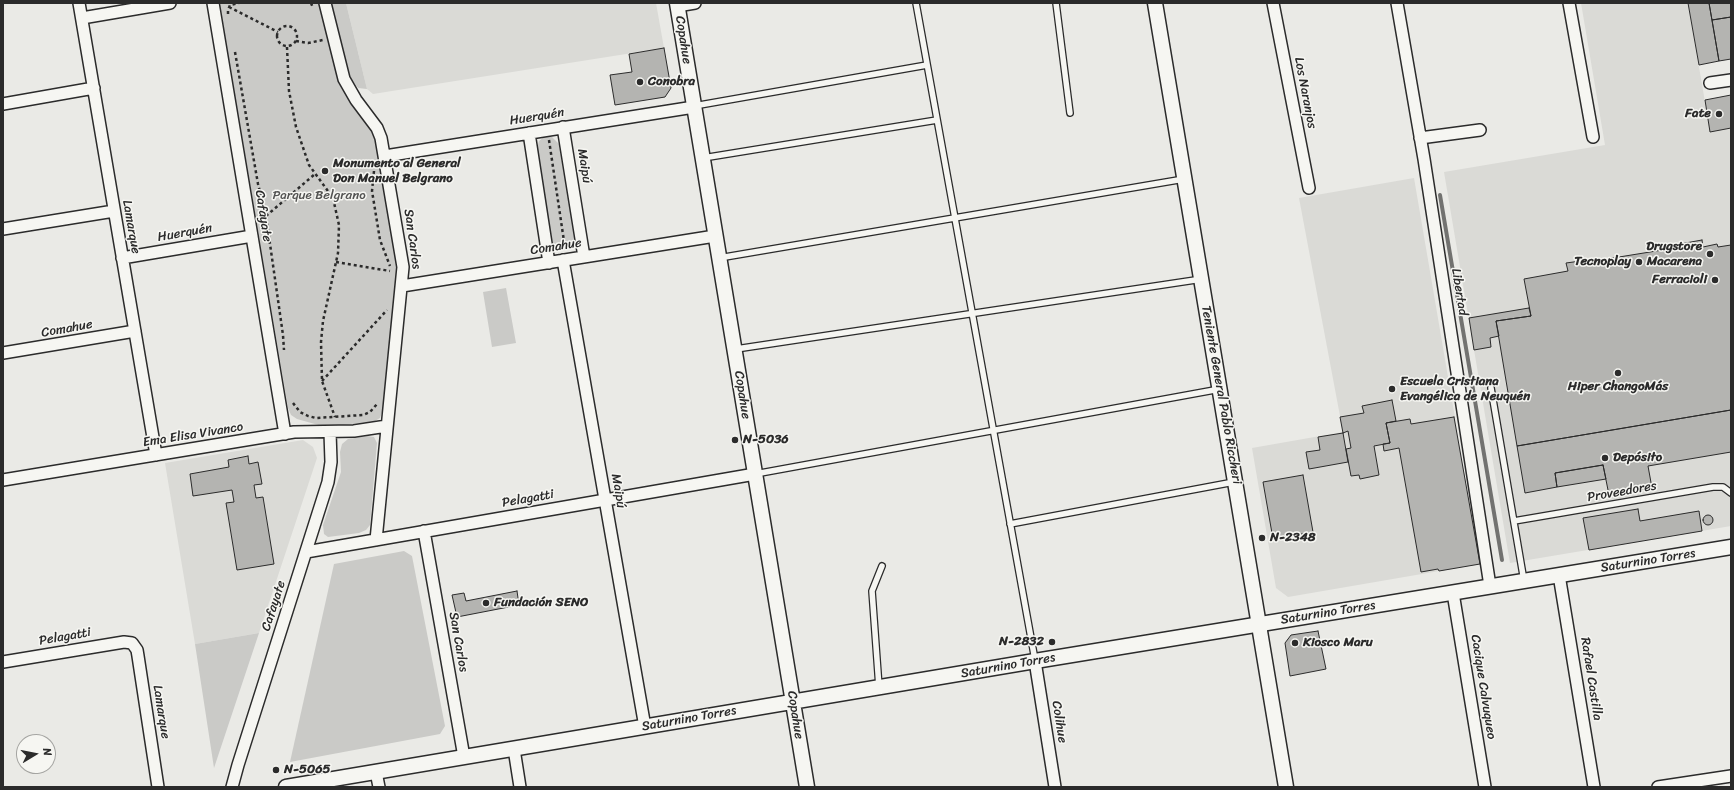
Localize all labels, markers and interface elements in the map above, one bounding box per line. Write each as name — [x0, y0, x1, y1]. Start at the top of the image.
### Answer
street label: Copahue — [671, 15, 695, 65]
street label: Los Naranjos — [1290, 56, 1320, 130]
place label: Conobra — [648, 74, 695, 90]
marker: Conobra — [635, 77, 645, 87]
street label: Huerquén — [509, 105, 565, 129]
place label: Fate — [1685, 106, 1711, 122]
marker: Fate — [1714, 109, 1724, 119]
street label: Maipú — [574, 148, 594, 184]
place label: Monumento al General Don Manuel Belgrano — [333, 156, 461, 187]
marker: Monumento al General Don Manuel Belgrano — [320, 166, 330, 176]
park label: Parque Belgrano — [272, 188, 366, 204]
street label: Cafayate — [251, 189, 275, 243]
street label: Lamarque — [119, 199, 143, 255]
street label: San Carlos — [400, 208, 424, 270]
street label: Huerquén — [156, 221, 214, 245]
street label: Comahue — [529, 235, 583, 259]
place label: Drugstore Macarena — [1646, 239, 1702, 270]
marker: Drugstore Macarena — [1705, 249, 1715, 259]
place label: Tecnoplay — [1574, 254, 1631, 270]
marker: Tecnoplay — [1634, 257, 1644, 267]
street label: Libertad — [1448, 267, 1470, 317]
place label: Ferracioli — [1652, 272, 1707, 288]
marker: Ferracioli — [1710, 275, 1720, 285]
street label: Teniente General Pablo Riccheri — [1198, 304, 1244, 486]
street label: Comahue — [40, 317, 94, 341]
marker: Hiper ChangoMás — [1613, 368, 1623, 378]
street label: Copahue — [730, 370, 754, 420]
place label: Escuela Cristiana Evangélica de Neuquén — [1400, 374, 1530, 405]
place label: Hiper ChangoMás — [1568, 379, 1668, 395]
marker: Escuela Cristiana Evangélica de Neuquén — [1387, 384, 1397, 394]
street label: Ema Elisa Vivanco — [142, 419, 244, 451]
place label: N-5036 — [743, 432, 789, 448]
marker: N-5036 — [730, 435, 740, 445]
place label: Depósito — [1613, 450, 1662, 466]
marker: Depósito — [1600, 453, 1610, 463]
street label: Maipú — [607, 473, 629, 509]
street label: Proveedores — [1586, 478, 1658, 506]
street label: Pelagatti — [501, 487, 555, 511]
place label: N-2348 — [1270, 530, 1316, 546]
marker: N-2348 — [1257, 533, 1267, 543]
street label: Saturnino Torres — [1600, 546, 1696, 576]
street label: Cafayate — [259, 579, 289, 633]
place label: Fundación SENO — [494, 595, 588, 611]
marker: Fundación SENO — [481, 598, 491, 608]
street label: Saturnino Torres — [1280, 598, 1376, 628]
street label: San Carlos — [445, 611, 471, 673]
street label: Pelagatti — [38, 625, 92, 649]
street label: Cacique Calvuqueo — [1467, 633, 1499, 741]
place label: N-2832 — [999, 634, 1044, 650]
place label: Kiosco Maru — [1303, 635, 1373, 651]
street label: Rafael Castilla — [1577, 636, 1605, 722]
marker: N-2832 — [1047, 637, 1057, 647]
marker: Kiosco Maru — [1290, 638, 1300, 648]
street label: Saturnino Torres — [960, 650, 1056, 682]
street label: Lamarque — [149, 684, 173, 740]
street label: Copahue — [783, 690, 807, 740]
street label: Colihue — [1048, 700, 1070, 744]
street label: Saturnino Torres — [641, 703, 737, 735]
north arrow — [16, 734, 56, 774]
text: N — [37, 747, 57, 757]
place label: N-5065 — [284, 762, 331, 778]
marker: N-5065 — [271, 765, 281, 775]

